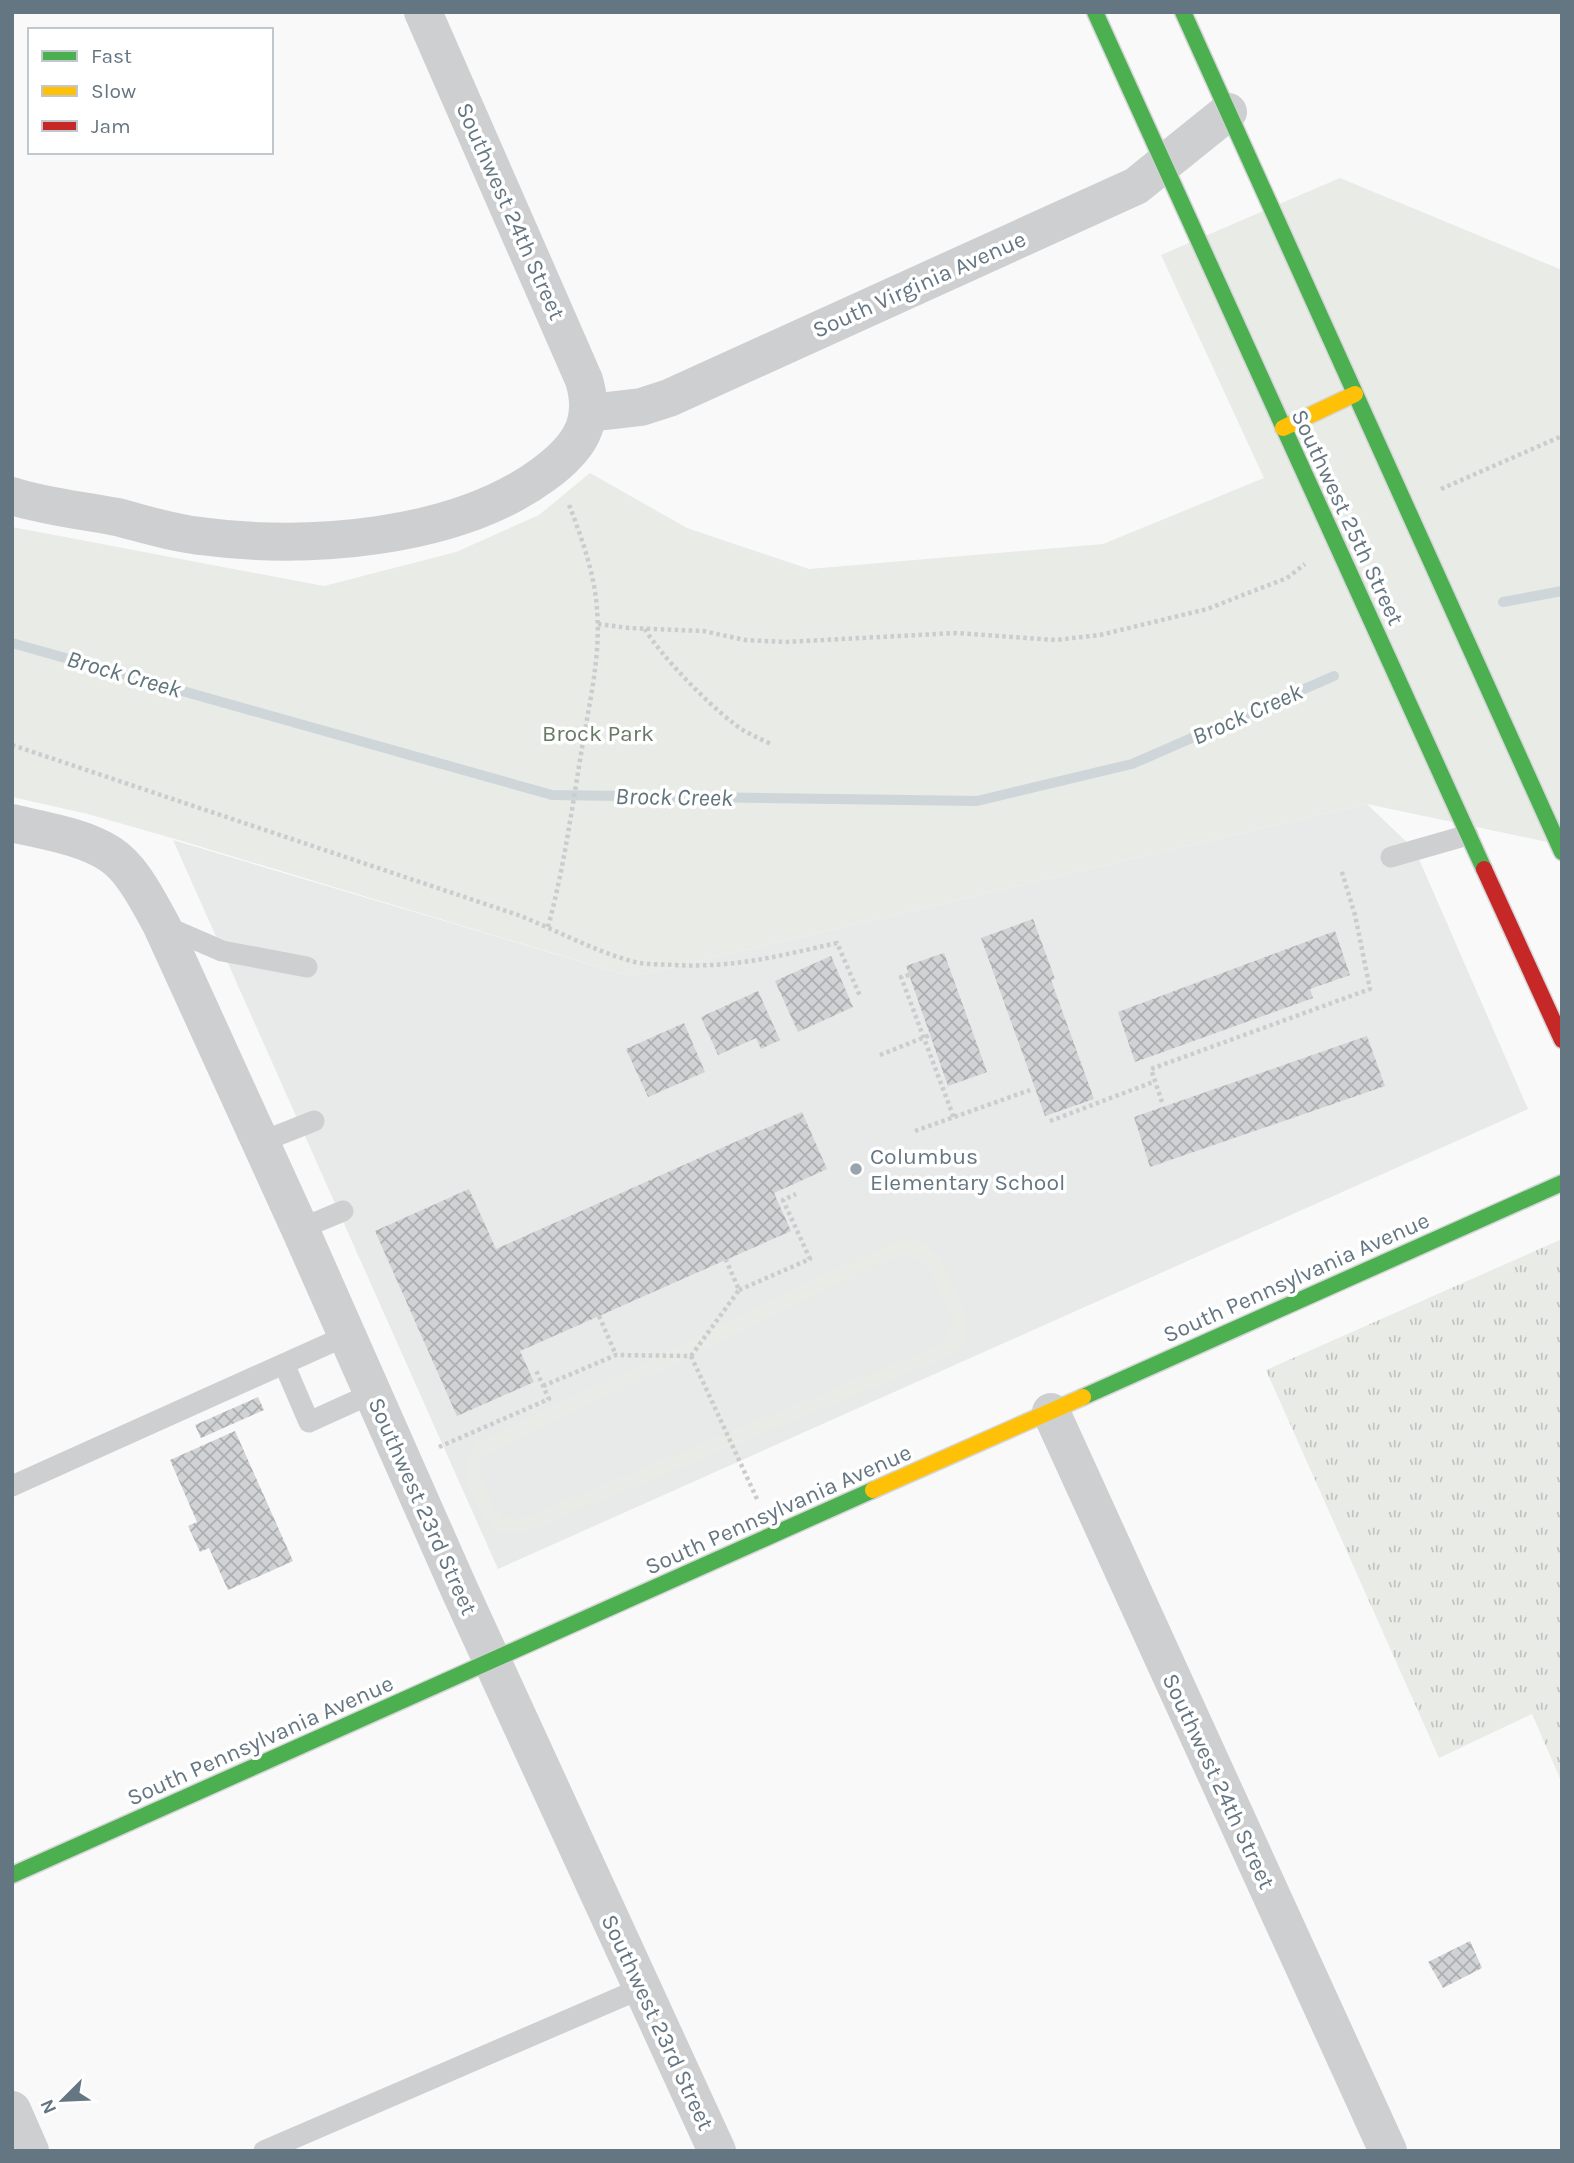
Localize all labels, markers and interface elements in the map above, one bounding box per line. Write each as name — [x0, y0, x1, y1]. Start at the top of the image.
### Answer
legend — [28, 28, 273, 154]
text: Fast — [91, 44, 132, 68]
text: Slow — [91, 79, 136, 103]
street label: Southwest 24th Street — [450, 98, 571, 324]
text: Jam — [91, 114, 131, 138]
street label: South Virginia Avenue — [808, 225, 1030, 344]
street label: Southwest 25th Street — [1286, 405, 1410, 630]
water label: Brock Creek — [64, 644, 185, 704]
water label: Brock Creek — [1187, 677, 1307, 751]
park label: Brock Park — [542, 720, 654, 747]
water label: Brock Creek — [615, 782, 734, 812]
place label: Columbus Elementary School — [870, 1143, 1065, 1196]
marker: Columbus Elementary School — [848, 1161, 864, 1177]
street label: South Pennsylvania Avenue — [1159, 1207, 1433, 1348]
street label: Southwest 23rd Street — [362, 1393, 483, 1619]
street label: South Pennsylvania Avenue — [641, 1439, 915, 1580]
street label: Southwest 24th Street — [1157, 1669, 1281, 1894]
street label: South Pennsylvania Avenue — [123, 1670, 397, 1811]
street label: Southwest 23rd Street — [596, 1910, 720, 2135]
north arrow — [28, 2065, 98, 2135]
text: N — [36, 2096, 61, 2117]

